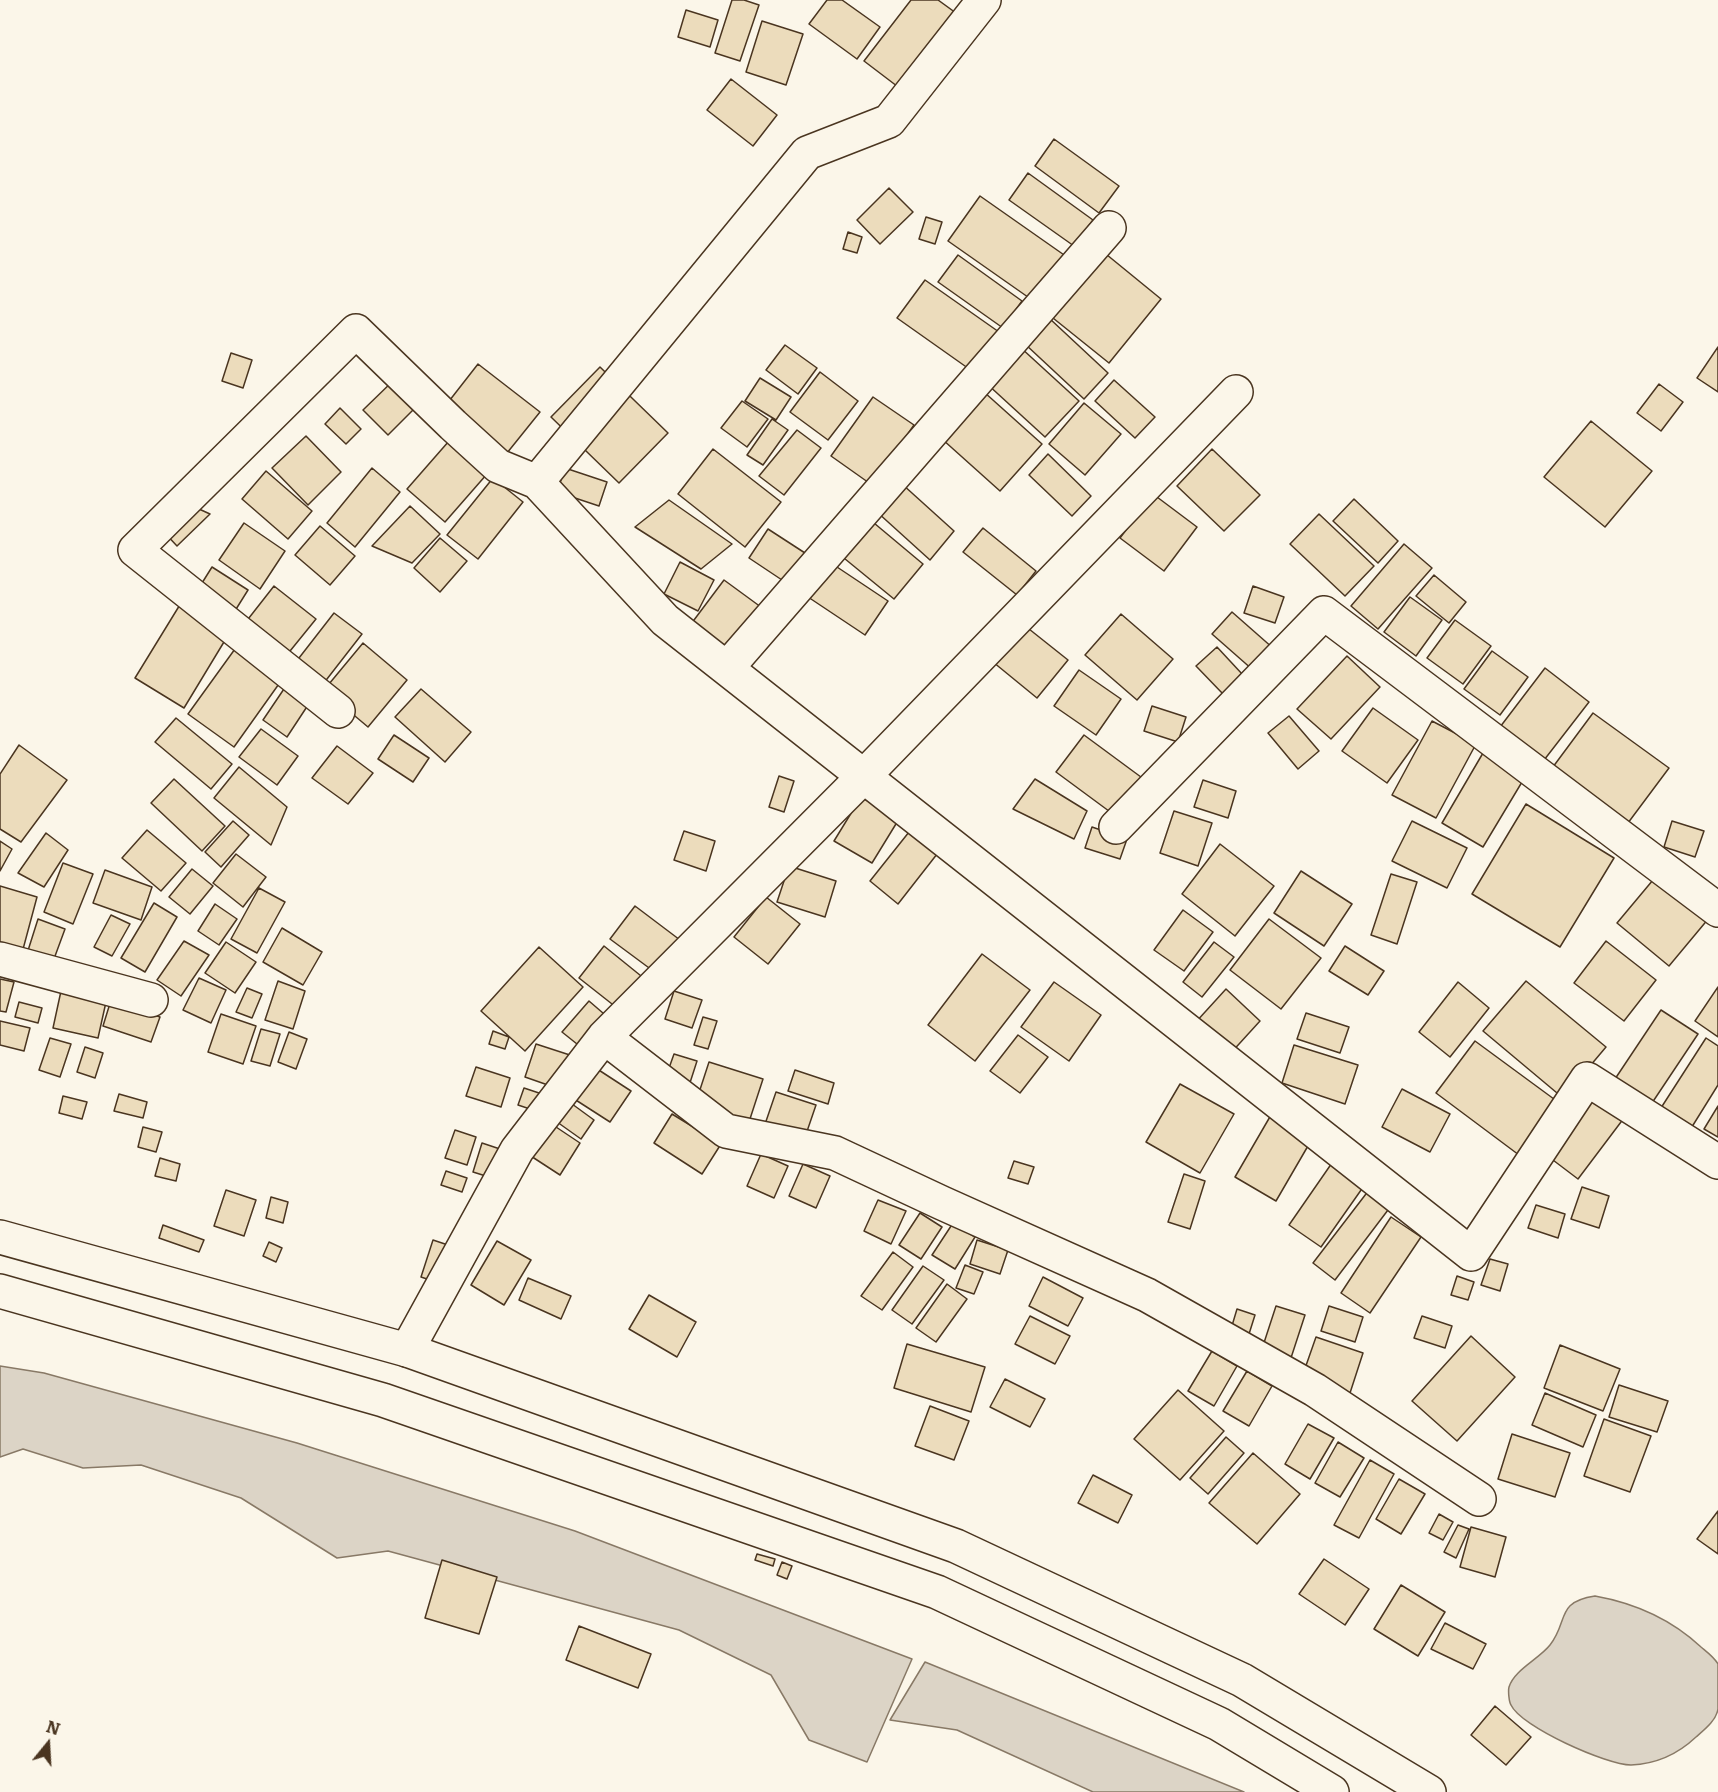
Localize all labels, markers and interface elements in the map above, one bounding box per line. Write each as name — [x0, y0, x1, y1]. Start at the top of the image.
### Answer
text: N — [43, 1713, 64, 1740]
north arrow — [18, 1714, 78, 1774]

